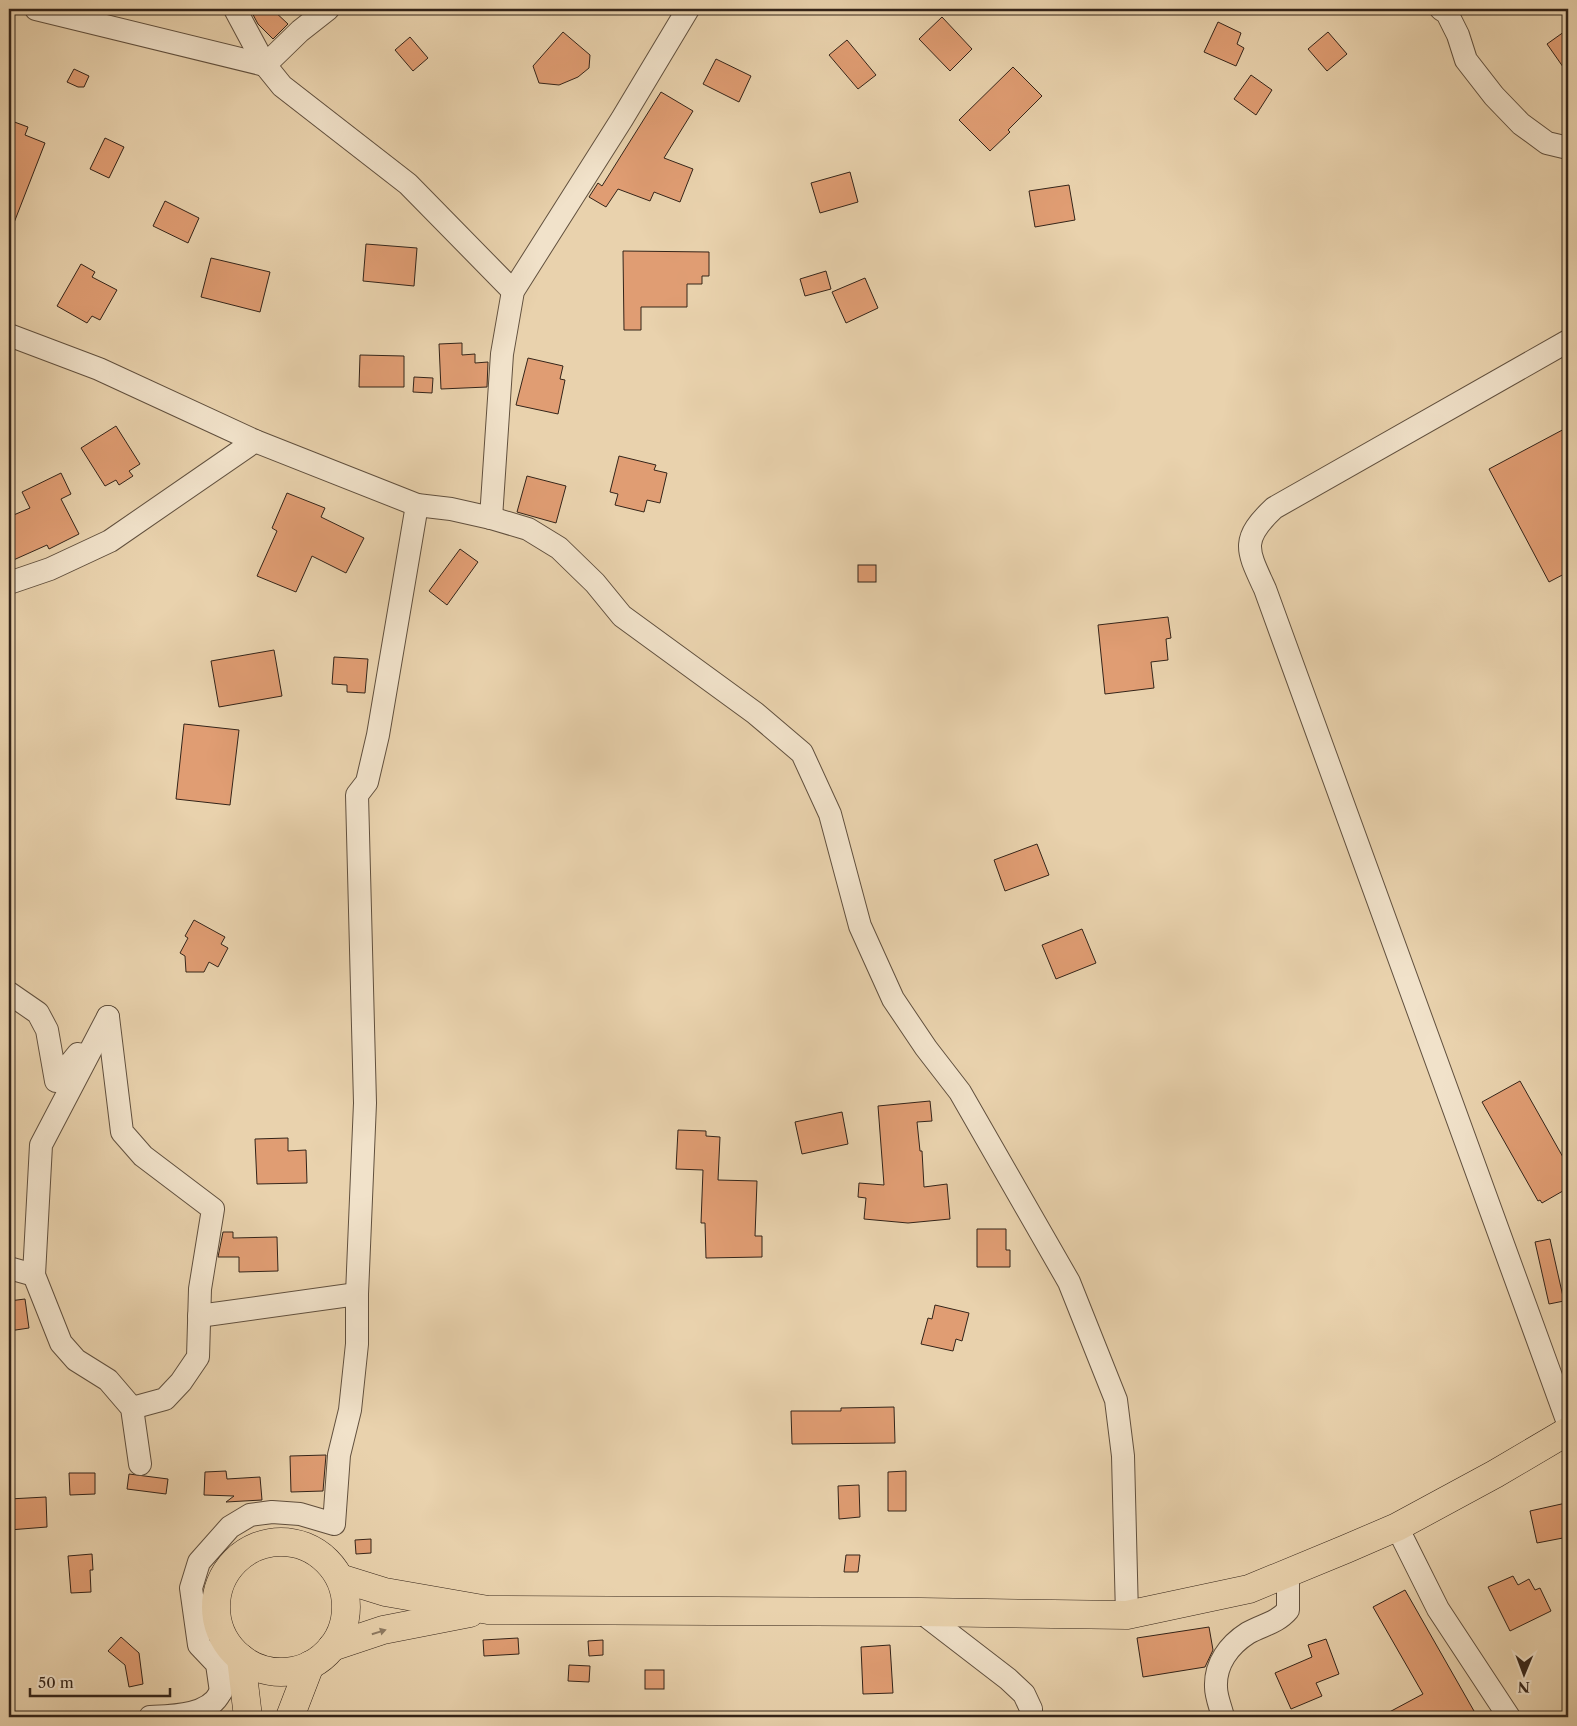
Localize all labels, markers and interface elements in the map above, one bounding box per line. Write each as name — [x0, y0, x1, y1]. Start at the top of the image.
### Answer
one-way arrow — [371, 1627, 386, 1635]
north arrow — [1500, 1648, 1550, 1698]
scale bar — [30, 1666, 170, 1698]
text: 50 m — [38, 1673, 74, 1692]
text: N — [1518, 1678, 1530, 1696]

